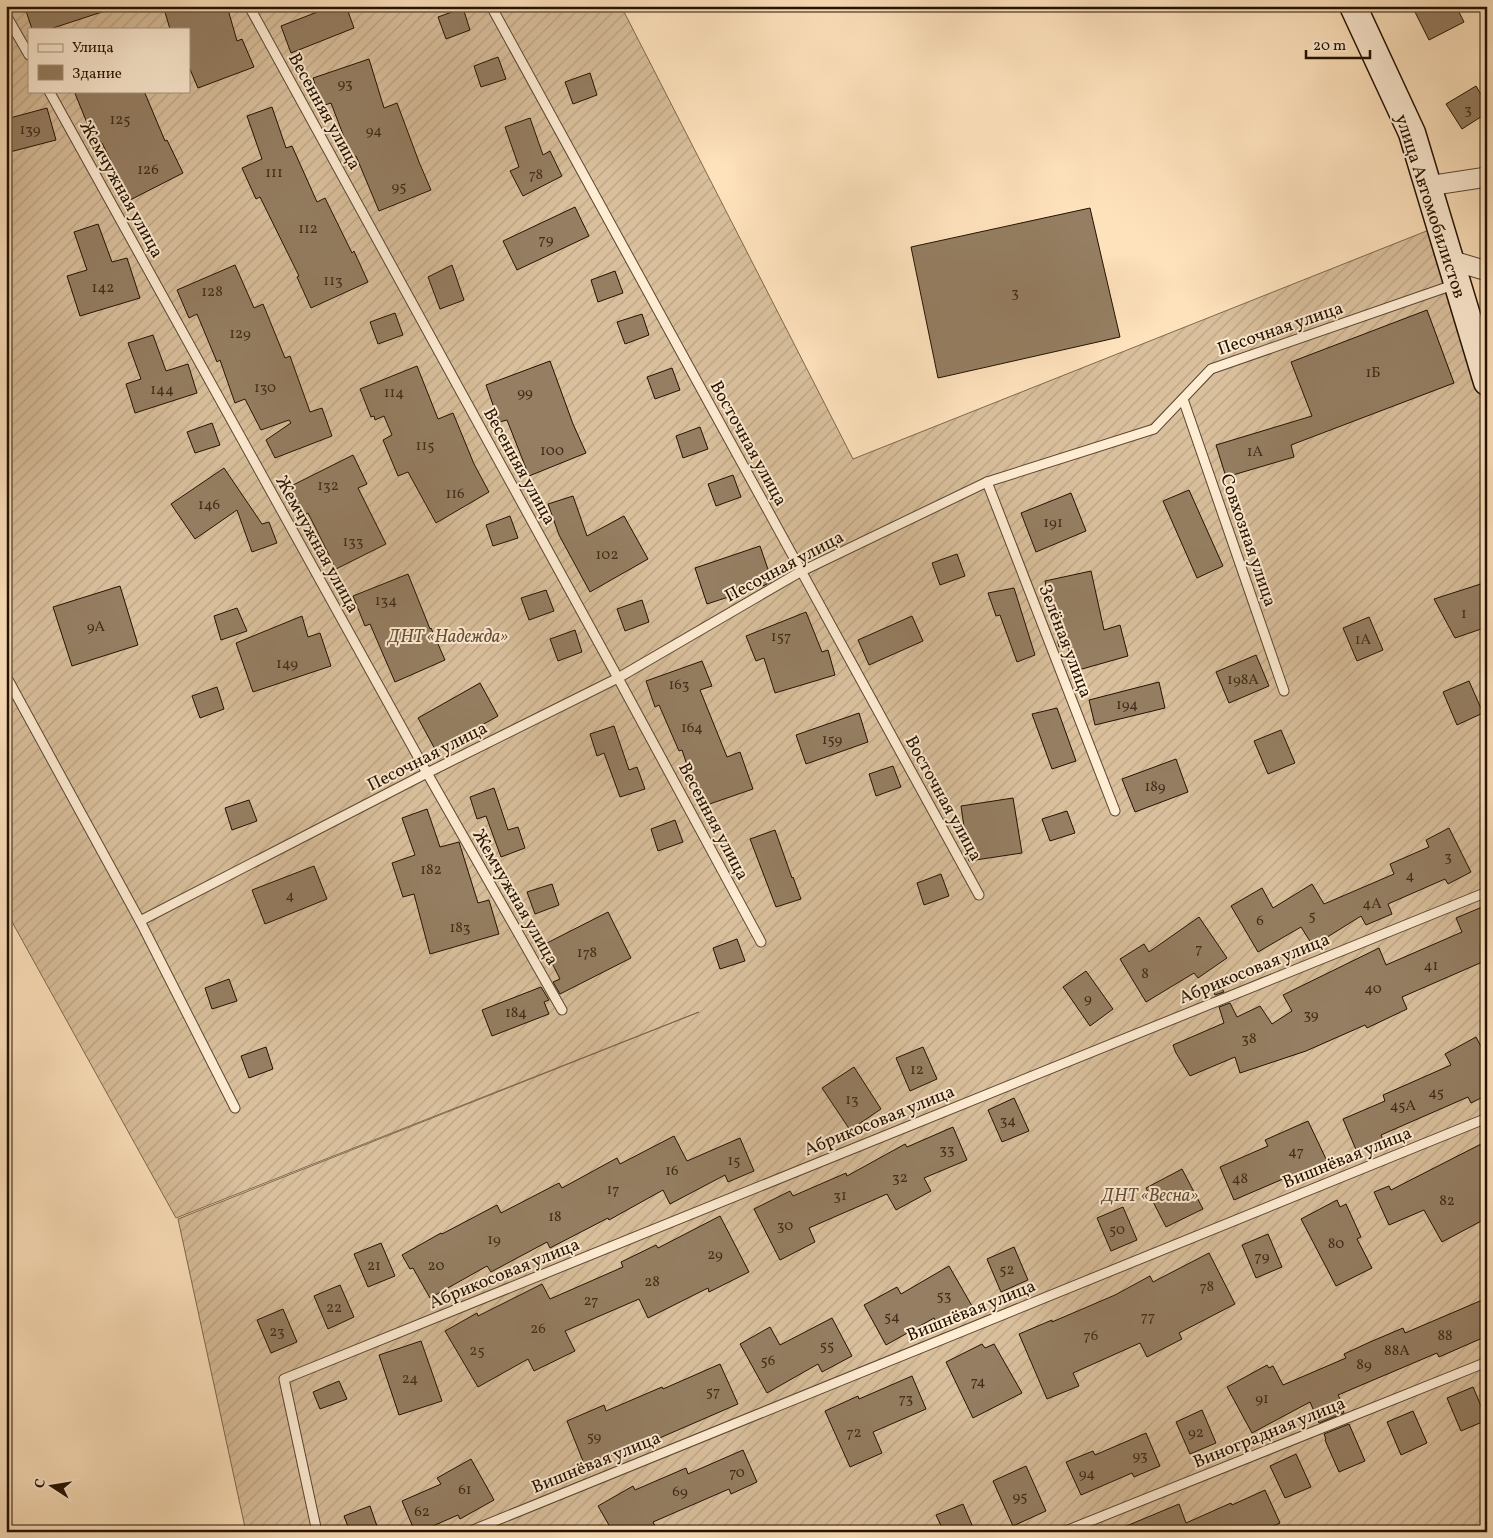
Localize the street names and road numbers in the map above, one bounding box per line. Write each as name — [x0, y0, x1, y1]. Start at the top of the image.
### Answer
street label: Весенняя улица — [281, 49, 366, 175]
street label: улица Автомобилистов — [1388, 111, 1471, 302]
street label: Жемчужная улица — [73, 117, 169, 263]
street label: Песочная улица — [1214, 296, 1347, 363]
street label: Восточная улица — [703, 377, 792, 511]
street label: Весенняя улица — [476, 404, 561, 530]
street label: Совхозная улица — [1213, 471, 1282, 610]
street label: Жемчужная улица — [269, 472, 365, 618]
street label: Песочная улица — [721, 525, 849, 609]
street label: Зелёная улица — [1031, 581, 1098, 702]
street label: Песочная улица — [363, 716, 492, 798]
street label: Восточная улица — [898, 732, 987, 866]
street label: Весенняя улица — [671, 758, 754, 885]
street label: Жемчужная улица — [466, 825, 564, 970]
street label: Абрикосовая улица — [1175, 928, 1334, 1011]
street label: Абрикосовая улица — [800, 1080, 959, 1163]
street label: Вишнёвая улица — [1279, 1121, 1416, 1196]
street label: Абрикосовая улица — [425, 1233, 584, 1316]
street label: Вишнёвая улица — [903, 1274, 1040, 1349]
street label: Виноградная улица — [1190, 1391, 1350, 1475]
street label: Вишнёвая улица — [528, 1426, 665, 1501]

